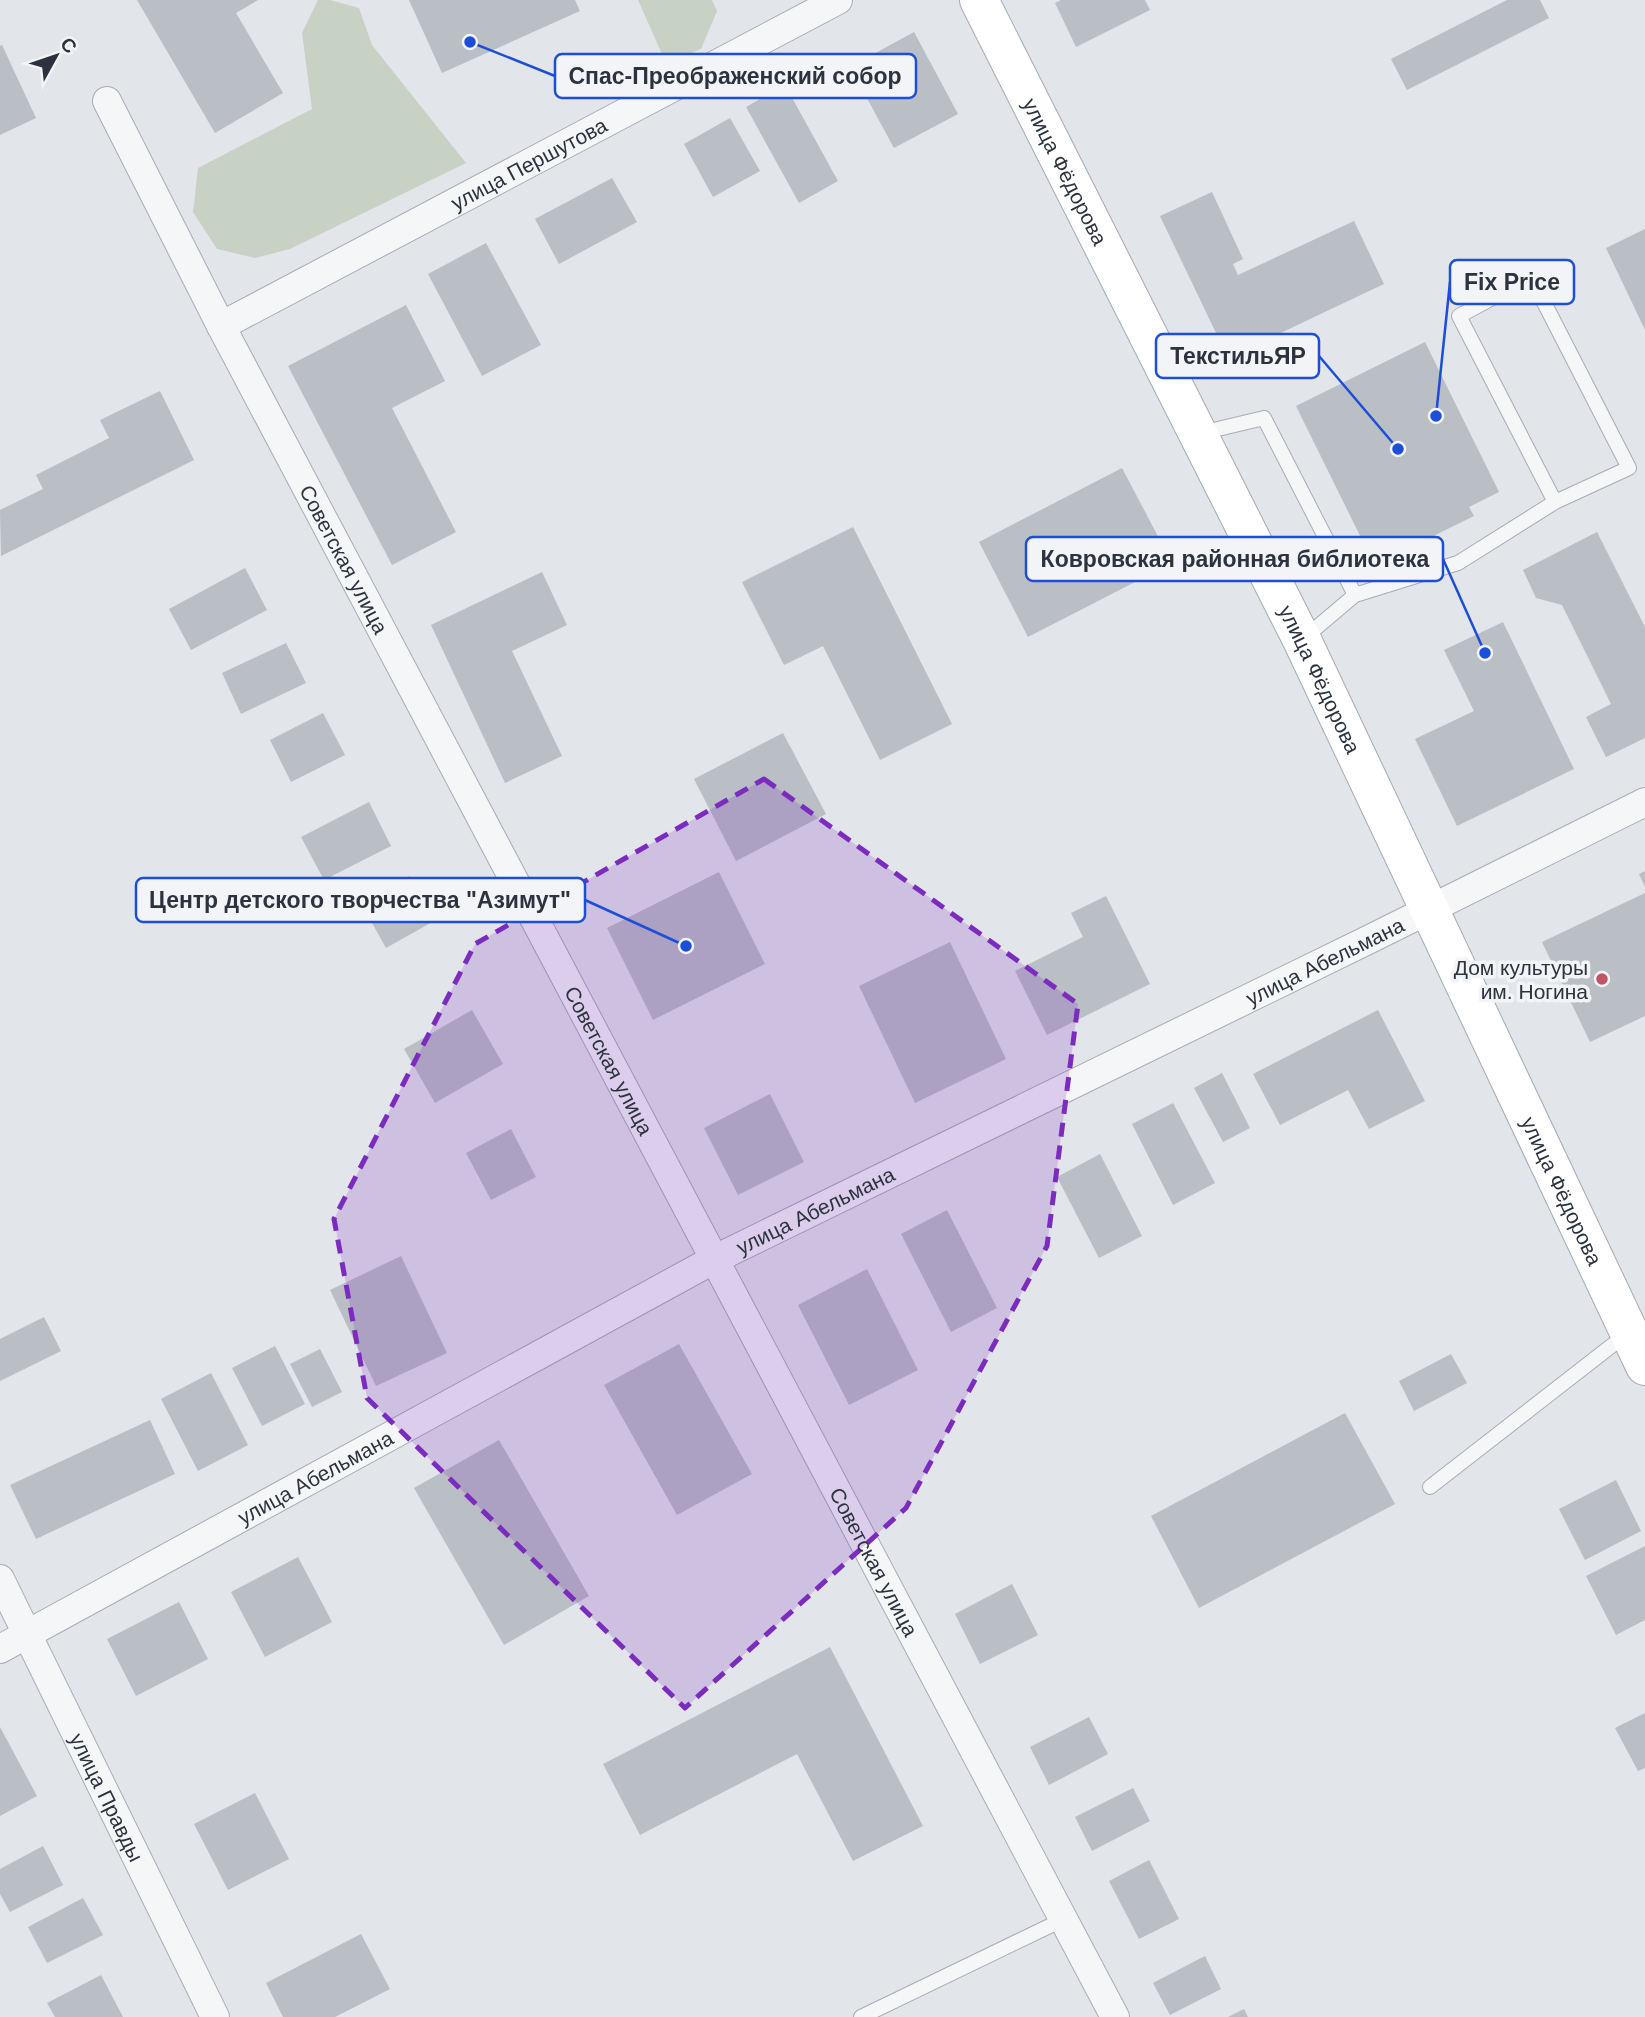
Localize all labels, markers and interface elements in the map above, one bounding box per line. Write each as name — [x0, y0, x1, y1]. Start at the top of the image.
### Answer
north arrow — [21, 21, 91, 91]
text: С — [56, 33, 81, 58]
callout: Спас-Преображенский собор — [555, 54, 916, 98]
text: Спас-Преображенский собор — [568, 63, 902, 89]
street label: улица Фёдорова — [1019, 94, 1112, 249]
street label: улица Першутова — [447, 113, 611, 214]
callout: Fix Price — [1450, 260, 1574, 304]
text: Fix Price — [1464, 269, 1560, 295]
callout: ТекстильЯР — [1156, 334, 1319, 378]
text: ТекстильЯР — [1170, 343, 1306, 369]
street label: Советская улица — [296, 481, 393, 638]
callout: Ковровская районная библиотека — [1026, 537, 1443, 581]
text: Ковровская районная библиотека — [1041, 546, 1430, 572]
street label: улица Фёдорова — [1275, 601, 1365, 757]
callout: Центр детского творчества "Азимут" — [136, 878, 585, 922]
text: Центр детского творчества "Азимут" — [149, 887, 571, 913]
street label: улица Абельмана — [1242, 912, 1408, 1009]
place label: Дом культуры им. Ногина — [1454, 956, 1588, 1003]
marker: Дом культуры им. Ногина — [1594, 971, 1610, 987]
street label: Советская улица — [561, 982, 658, 1139]
street label: улица Фёдорова — [1517, 1113, 1607, 1269]
street label: улица Абельмана — [732, 1162, 898, 1258]
street label: улица Абельмана — [234, 1425, 397, 1529]
street label: Советская улица — [826, 1483, 923, 1640]
street label: улица Правды — [66, 1729, 148, 1865]

